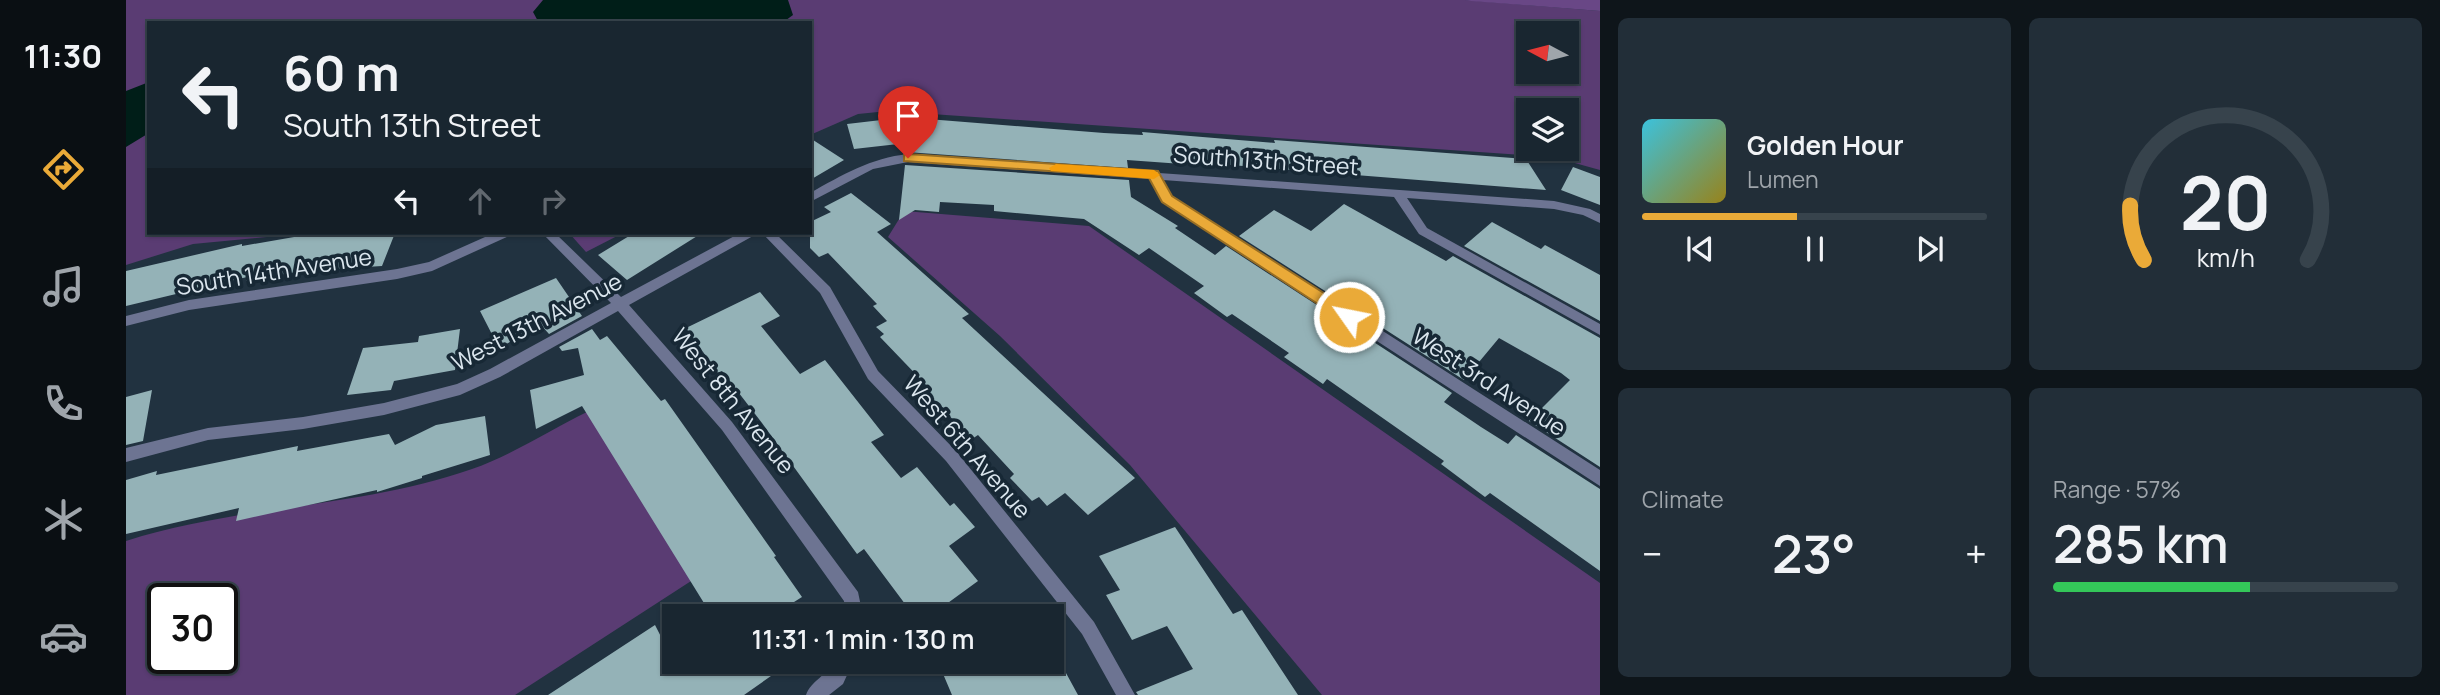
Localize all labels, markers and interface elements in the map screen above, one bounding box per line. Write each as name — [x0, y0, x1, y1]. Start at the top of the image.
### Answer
north arrow — [1516, 21, 1578, 84]
map controls — [1516, 21, 1579, 161]
text: 11:30 — [24, 34, 102, 78]
text: 60 m — [283, 39, 400, 106]
icon: left — [168, 49, 259, 140]
pin — [878, 86, 938, 158]
icon: arrive — [889, 97, 927, 135]
button: layers — [1516, 98, 1579, 161]
text: South 13th Street — [283, 103, 541, 147]
text: Golden Hour — [1747, 127, 1904, 163]
street label: South 13th Street — [1172, 138, 1360, 182]
icon: directions — [39, 145, 88, 194]
text: 20 — [2180, 152, 2271, 252]
text: Lumen — [1747, 163, 1819, 195]
icon: left — [388, 182, 426, 220]
icon: ahead — [461, 182, 499, 220]
icon: right — [534, 182, 572, 220]
icon: previous — [1681, 230, 1719, 268]
icon: pause — [1796, 230, 1834, 268]
icon: next — [1911, 230, 1949, 268]
street label: South 14th Avenue — [174, 240, 374, 302]
text: km/h — [2196, 240, 2255, 275]
icon: music — [39, 262, 88, 311]
street label: West 13th Avenue — [446, 264, 627, 378]
position arrow — [1312, 280, 1386, 354]
street label: West 3rd Avenue — [1407, 319, 1573, 443]
street label: West 8th Avenue — [665, 321, 803, 480]
street label: West 6th Avenue — [897, 368, 1039, 525]
icon: phone — [39, 379, 88, 428]
text: Range · 57% — [2053, 473, 2181, 505]
text: Climate — [1642, 483, 1724, 515]
icon: climate — [39, 495, 88, 544]
text: 285 km — [2053, 508, 2229, 579]
text: 23° — [1772, 518, 1856, 589]
text: − — [1642, 527, 1663, 579]
text: + — [1965, 527, 1987, 579]
speed limit sign: 30 — [147, 583, 238, 674]
icon: car — [39, 612, 88, 661]
text: 11:31 · 1 min · 130 m — [752, 621, 974, 657]

